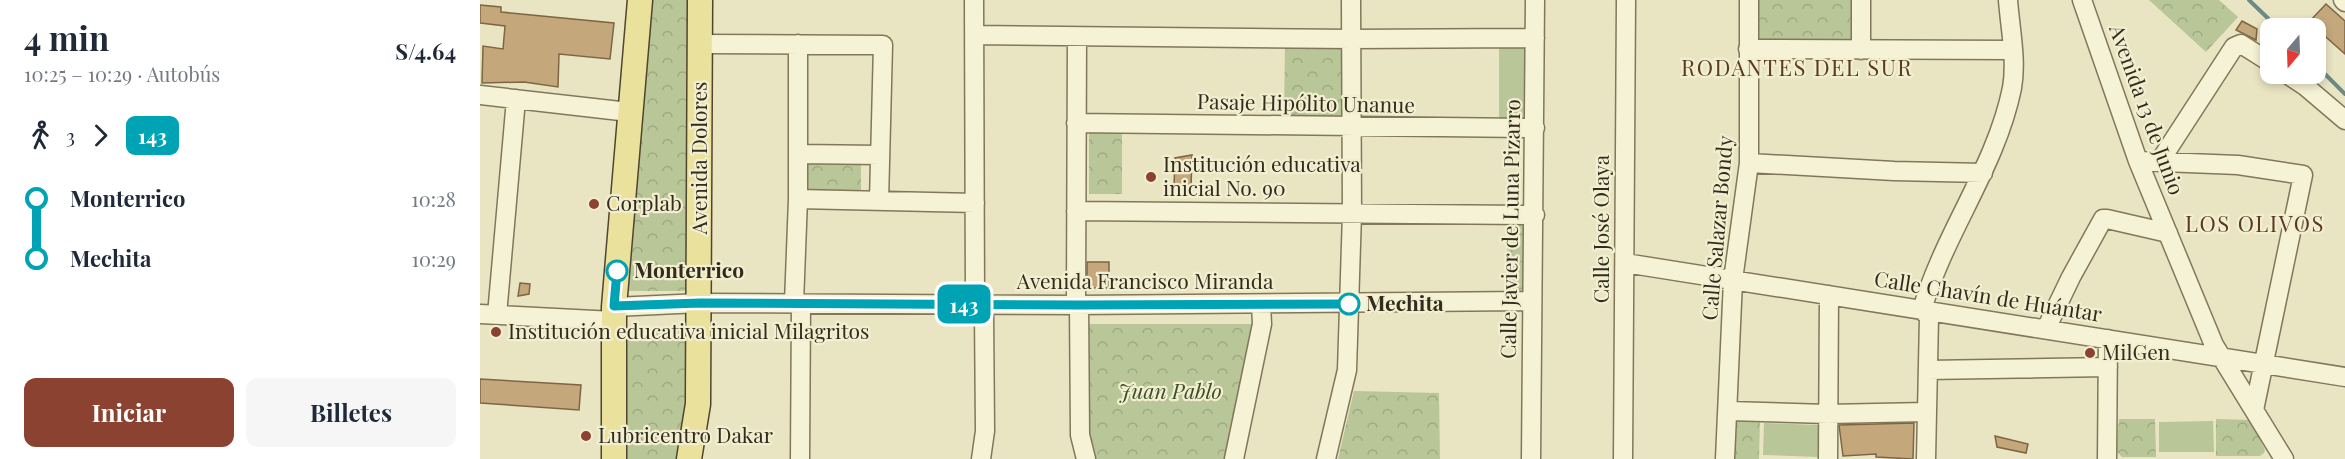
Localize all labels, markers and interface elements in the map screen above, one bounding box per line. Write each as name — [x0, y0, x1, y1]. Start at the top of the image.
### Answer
text: 4 min — [24, 15, 109, 59]
north arrow — [2260, 18, 2326, 84]
map controls — [2260, 18, 2326, 84]
street label: Avenida 13 de Junio — [2104, 19, 2192, 198]
text: S/4.64 — [395, 36, 456, 66]
district label: RODANTES DEL SUR — [1681, 52, 1913, 82]
text: 10:25 – 10:29 · Autobús — [24, 60, 220, 87]
street label: Avenida Dolores — [684, 82, 712, 235]
street label: Pasaje Hipólito Unanue — [1197, 86, 1415, 118]
street label: Calle Javier de Luna Pizarro — [1493, 99, 1525, 359]
icon: walk — [24, 119, 57, 152]
icon: forward — [84, 119, 117, 152]
text: 143 — [138, 121, 167, 149]
text: 3 — [66, 122, 75, 149]
street label: Calle Salazar Bondy — [1694, 134, 1738, 321]
place label: Institución educativa inicial No. 90 — [1163, 149, 1361, 201]
street label: Calle José Olaya — [1586, 154, 1614, 303]
marker: Institución educativa inicial No. 90 — [1144, 170, 1158, 184]
text: Monterrico — [70, 183, 185, 213]
text: 10:28 — [411, 185, 456, 212]
place label: Corplab — [606, 188, 682, 216]
marker: Corplab — [587, 197, 601, 211]
district label: LOS OLIVOS — [2185, 208, 2325, 238]
text: Mechita — [70, 243, 151, 273]
text: 10:29 — [412, 245, 456, 272]
place label: Monterrico — [634, 255, 744, 283]
marker: Monterrico — [606, 260, 628, 282]
street label: Calle Chavín de Huántar — [1873, 263, 2105, 327]
street label: Avenida Francisco Miranda — [1016, 266, 1274, 294]
line badge: 143 — [930, 284, 998, 324]
place label: Mechita — [1366, 288, 1444, 316]
text: 143 — [949, 290, 979, 318]
marker: Mechita — [1338, 293, 1360, 315]
place label: Institución educativa inicial Milagritos — [508, 316, 869, 344]
marker: Institución educativa inicial Milagritos — [489, 325, 503, 339]
place label: MilGen — [2102, 337, 2171, 365]
marker: MilGen — [2083, 346, 2097, 360]
park label: Juan Pablo — [1118, 376, 1222, 404]
button: Iniciar — [24, 378, 234, 447]
button: Billetes — [246, 378, 456, 447]
place label: Lubricentro Dakar — [598, 420, 774, 448]
marker: Lubricentro Dakar — [579, 429, 593, 443]

